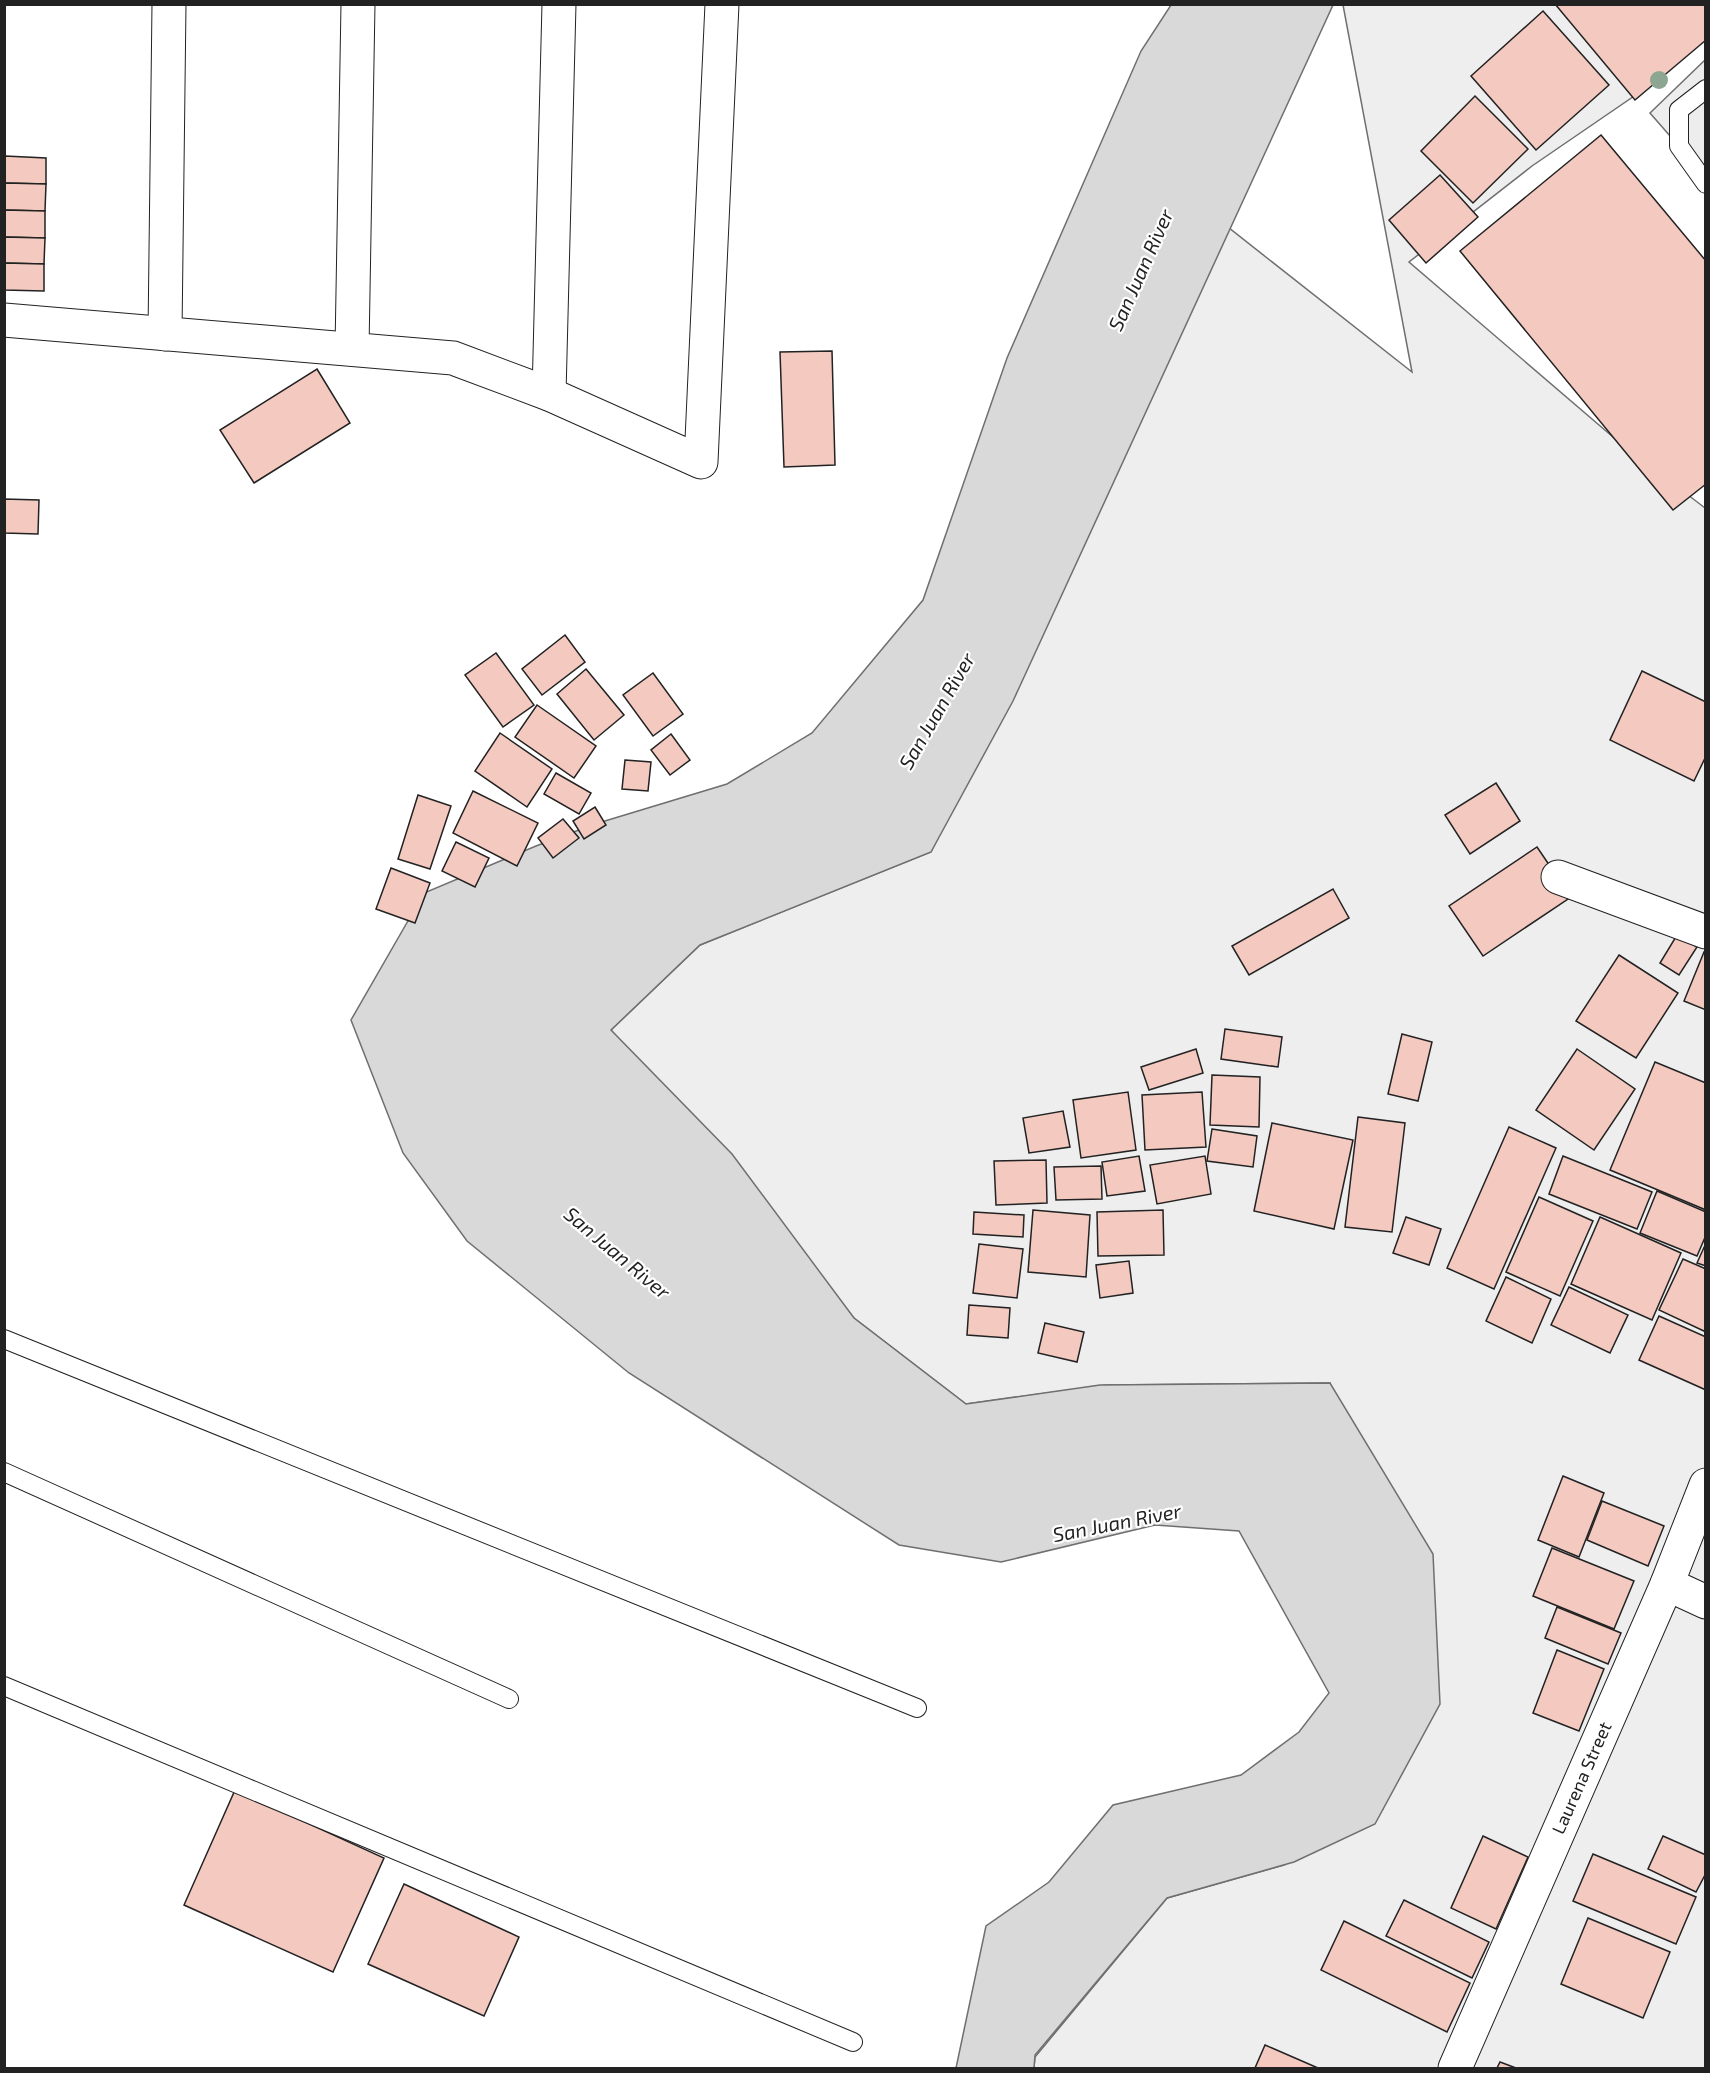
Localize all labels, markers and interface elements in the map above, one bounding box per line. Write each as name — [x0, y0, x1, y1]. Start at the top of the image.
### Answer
water label: San Juan River — [1103, 204, 1178, 334]
water label: San Juan River — [893, 647, 980, 773]
water label: San Juan River — [560, 1201, 676, 1304]
water label: San Juan River — [1050, 1498, 1184, 1546]
street label: Laurena Street — [1547, 1718, 1616, 1837]

